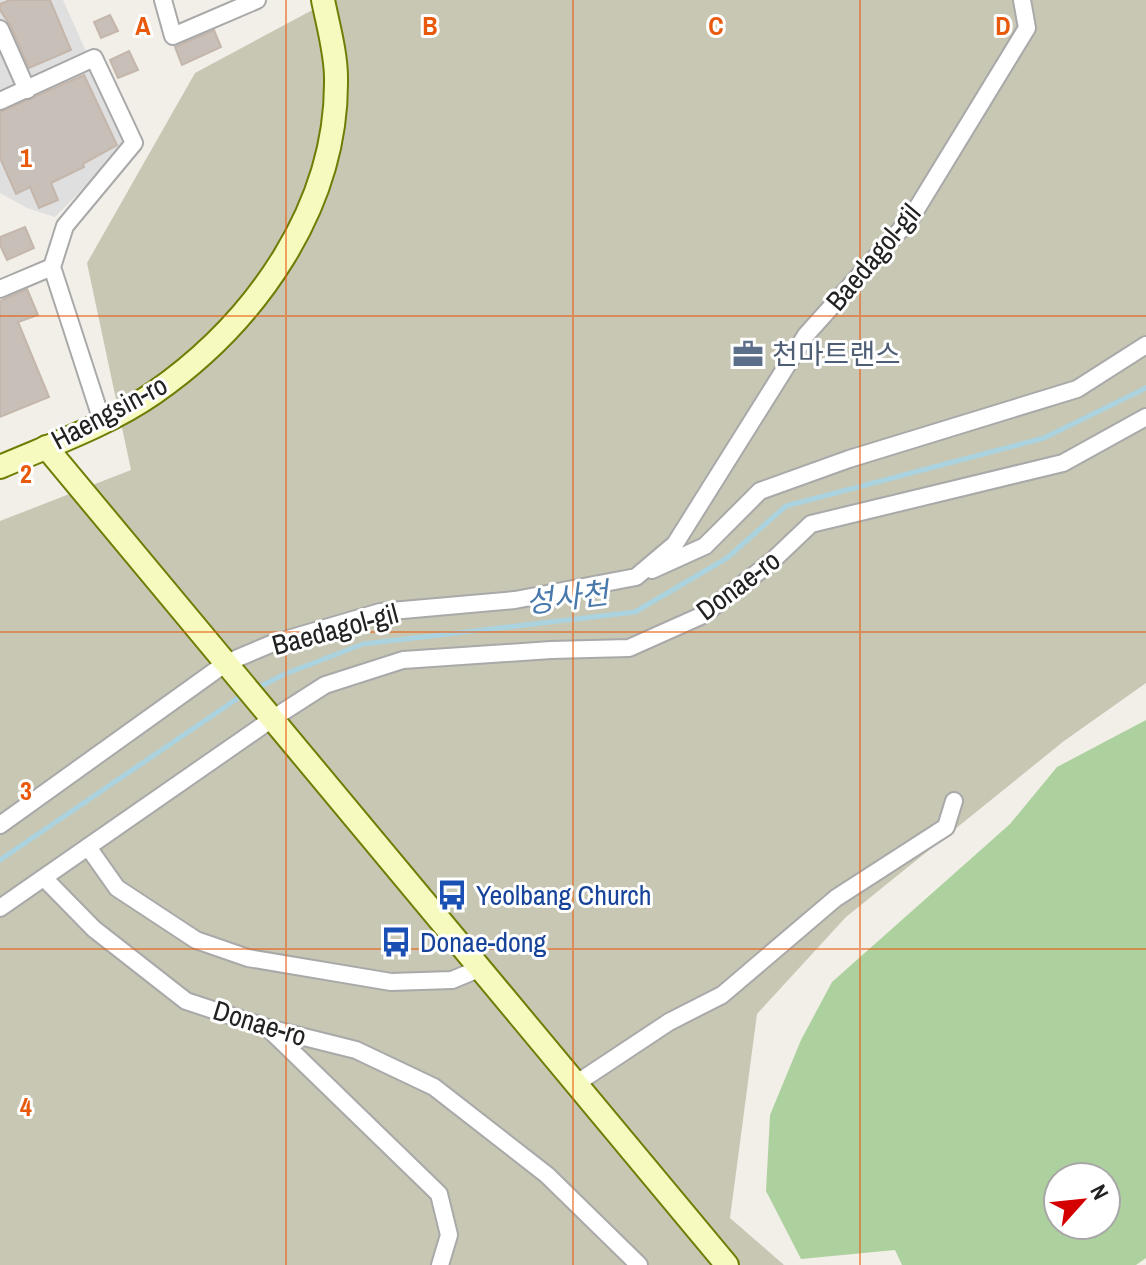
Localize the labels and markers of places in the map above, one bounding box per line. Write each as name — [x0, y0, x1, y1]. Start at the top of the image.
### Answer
place label: 천마트랜스 — [772, 335, 901, 373]
office icon: 천마트랜스 — [731, 337, 765, 371]
place label: Yeolbang Church — [476, 876, 652, 914]
bus stop icon: Yeolbang Church — [435, 878, 469, 912]
place label: Donae-dong — [420, 923, 547, 961]
bus stop icon: Donae-dong — [379, 925, 413, 959]

